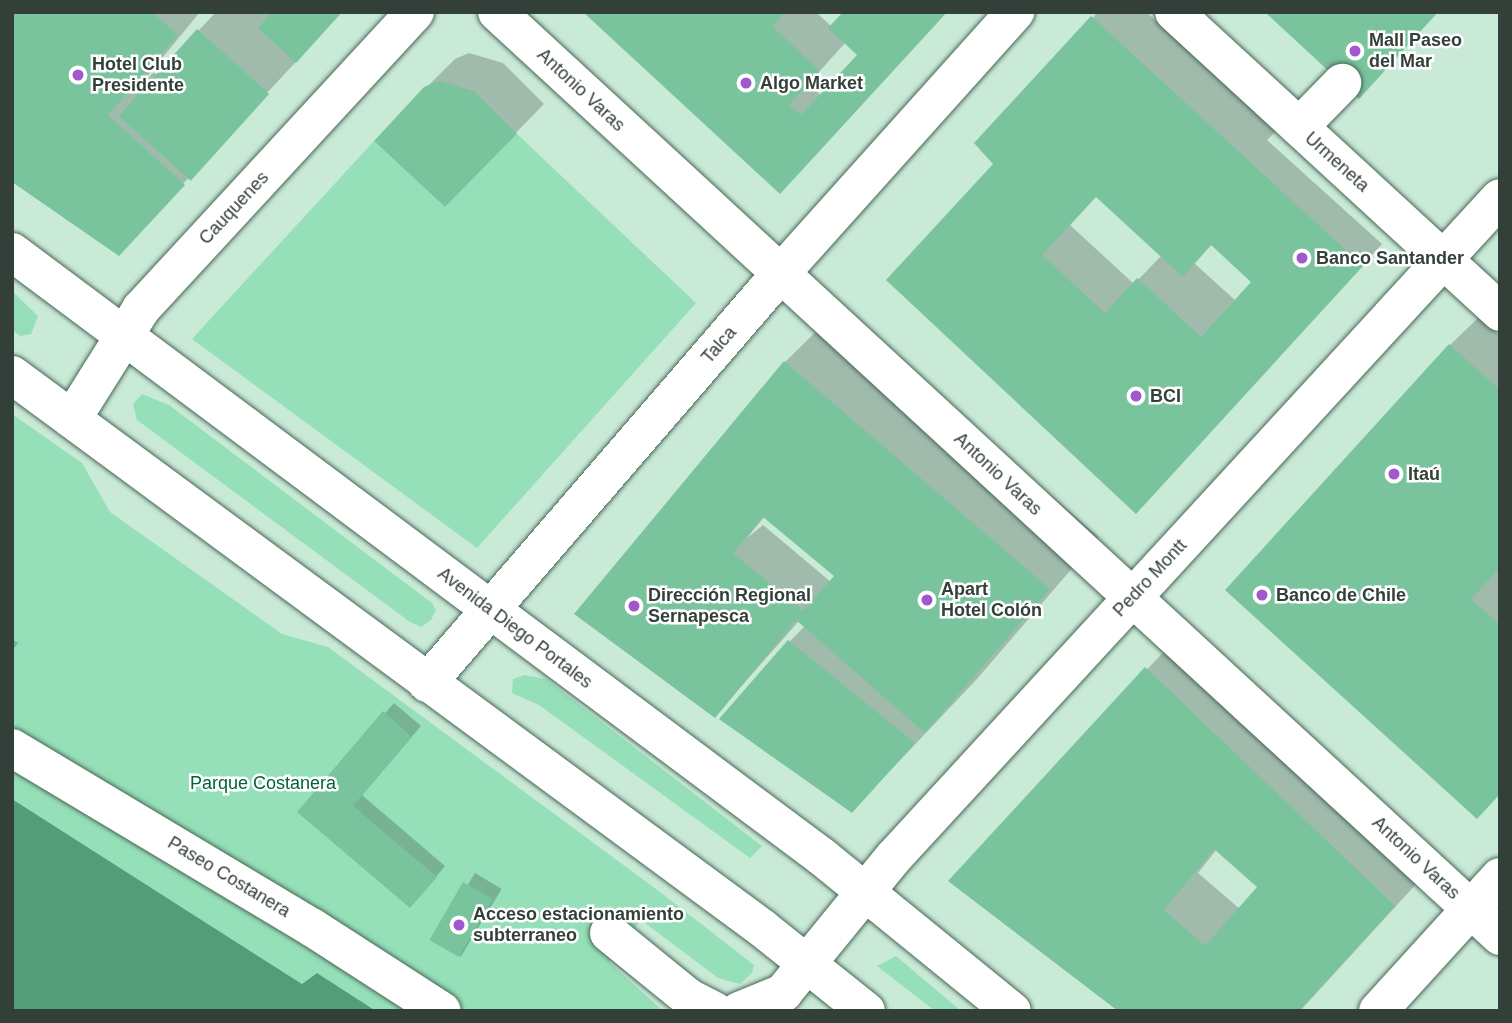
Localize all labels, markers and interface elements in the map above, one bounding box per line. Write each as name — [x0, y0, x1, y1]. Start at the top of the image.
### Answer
place label: Mall Paseo del Mar — [1369, 30, 1462, 72]
marker: Mall Paseo del Mar — [1347, 43, 1363, 59]
street label: Antonio Varas — [533, 44, 629, 136]
place label: Hotel Club Presidente — [92, 54, 184, 96]
marker: Hotel Club Presidente — [70, 67, 86, 83]
place label: Algo Market — [760, 72, 863, 94]
marker: Algo Market — [738, 75, 754, 91]
street label: Urmeneta — [1300, 128, 1374, 196]
street label: Cauquenes — [195, 167, 273, 249]
place label: Banco Santander — [1316, 247, 1464, 269]
marker: Banco Santander — [1294, 250, 1310, 266]
street label: Talca — [697, 322, 741, 368]
place label: BCI — [1150, 385, 1181, 407]
marker: BCI — [1128, 388, 1144, 404]
street label: Antonio Varas — [950, 428, 1046, 520]
place label: Itaú — [1408, 463, 1440, 485]
marker: Itaú — [1386, 466, 1402, 482]
street label: Pedro Montt — [1109, 535, 1191, 621]
street label: Avenida Diego Portales — [434, 563, 596, 693]
place label: Apart Hotel Colón — [941, 579, 1042, 622]
place label: Banco de Chile — [1276, 584, 1406, 606]
place label: Dirección Regional Sernapesca — [648, 585, 811, 628]
marker: Banco de Chile — [1254, 587, 1270, 603]
marker: Apart Hotel Colón — [919, 592, 935, 608]
marker: Dirección Regional Sernapesca — [626, 598, 642, 614]
park label: Parque Costanera — [190, 772, 336, 794]
street label: Antonio Varas — [1368, 812, 1464, 904]
street label: Paseo Costanera — [164, 832, 294, 922]
place label: Acceso estacionamiento subterraneo — [473, 904, 684, 946]
marker: Acceso estacionamiento subterraneo — [451, 917, 467, 933]

